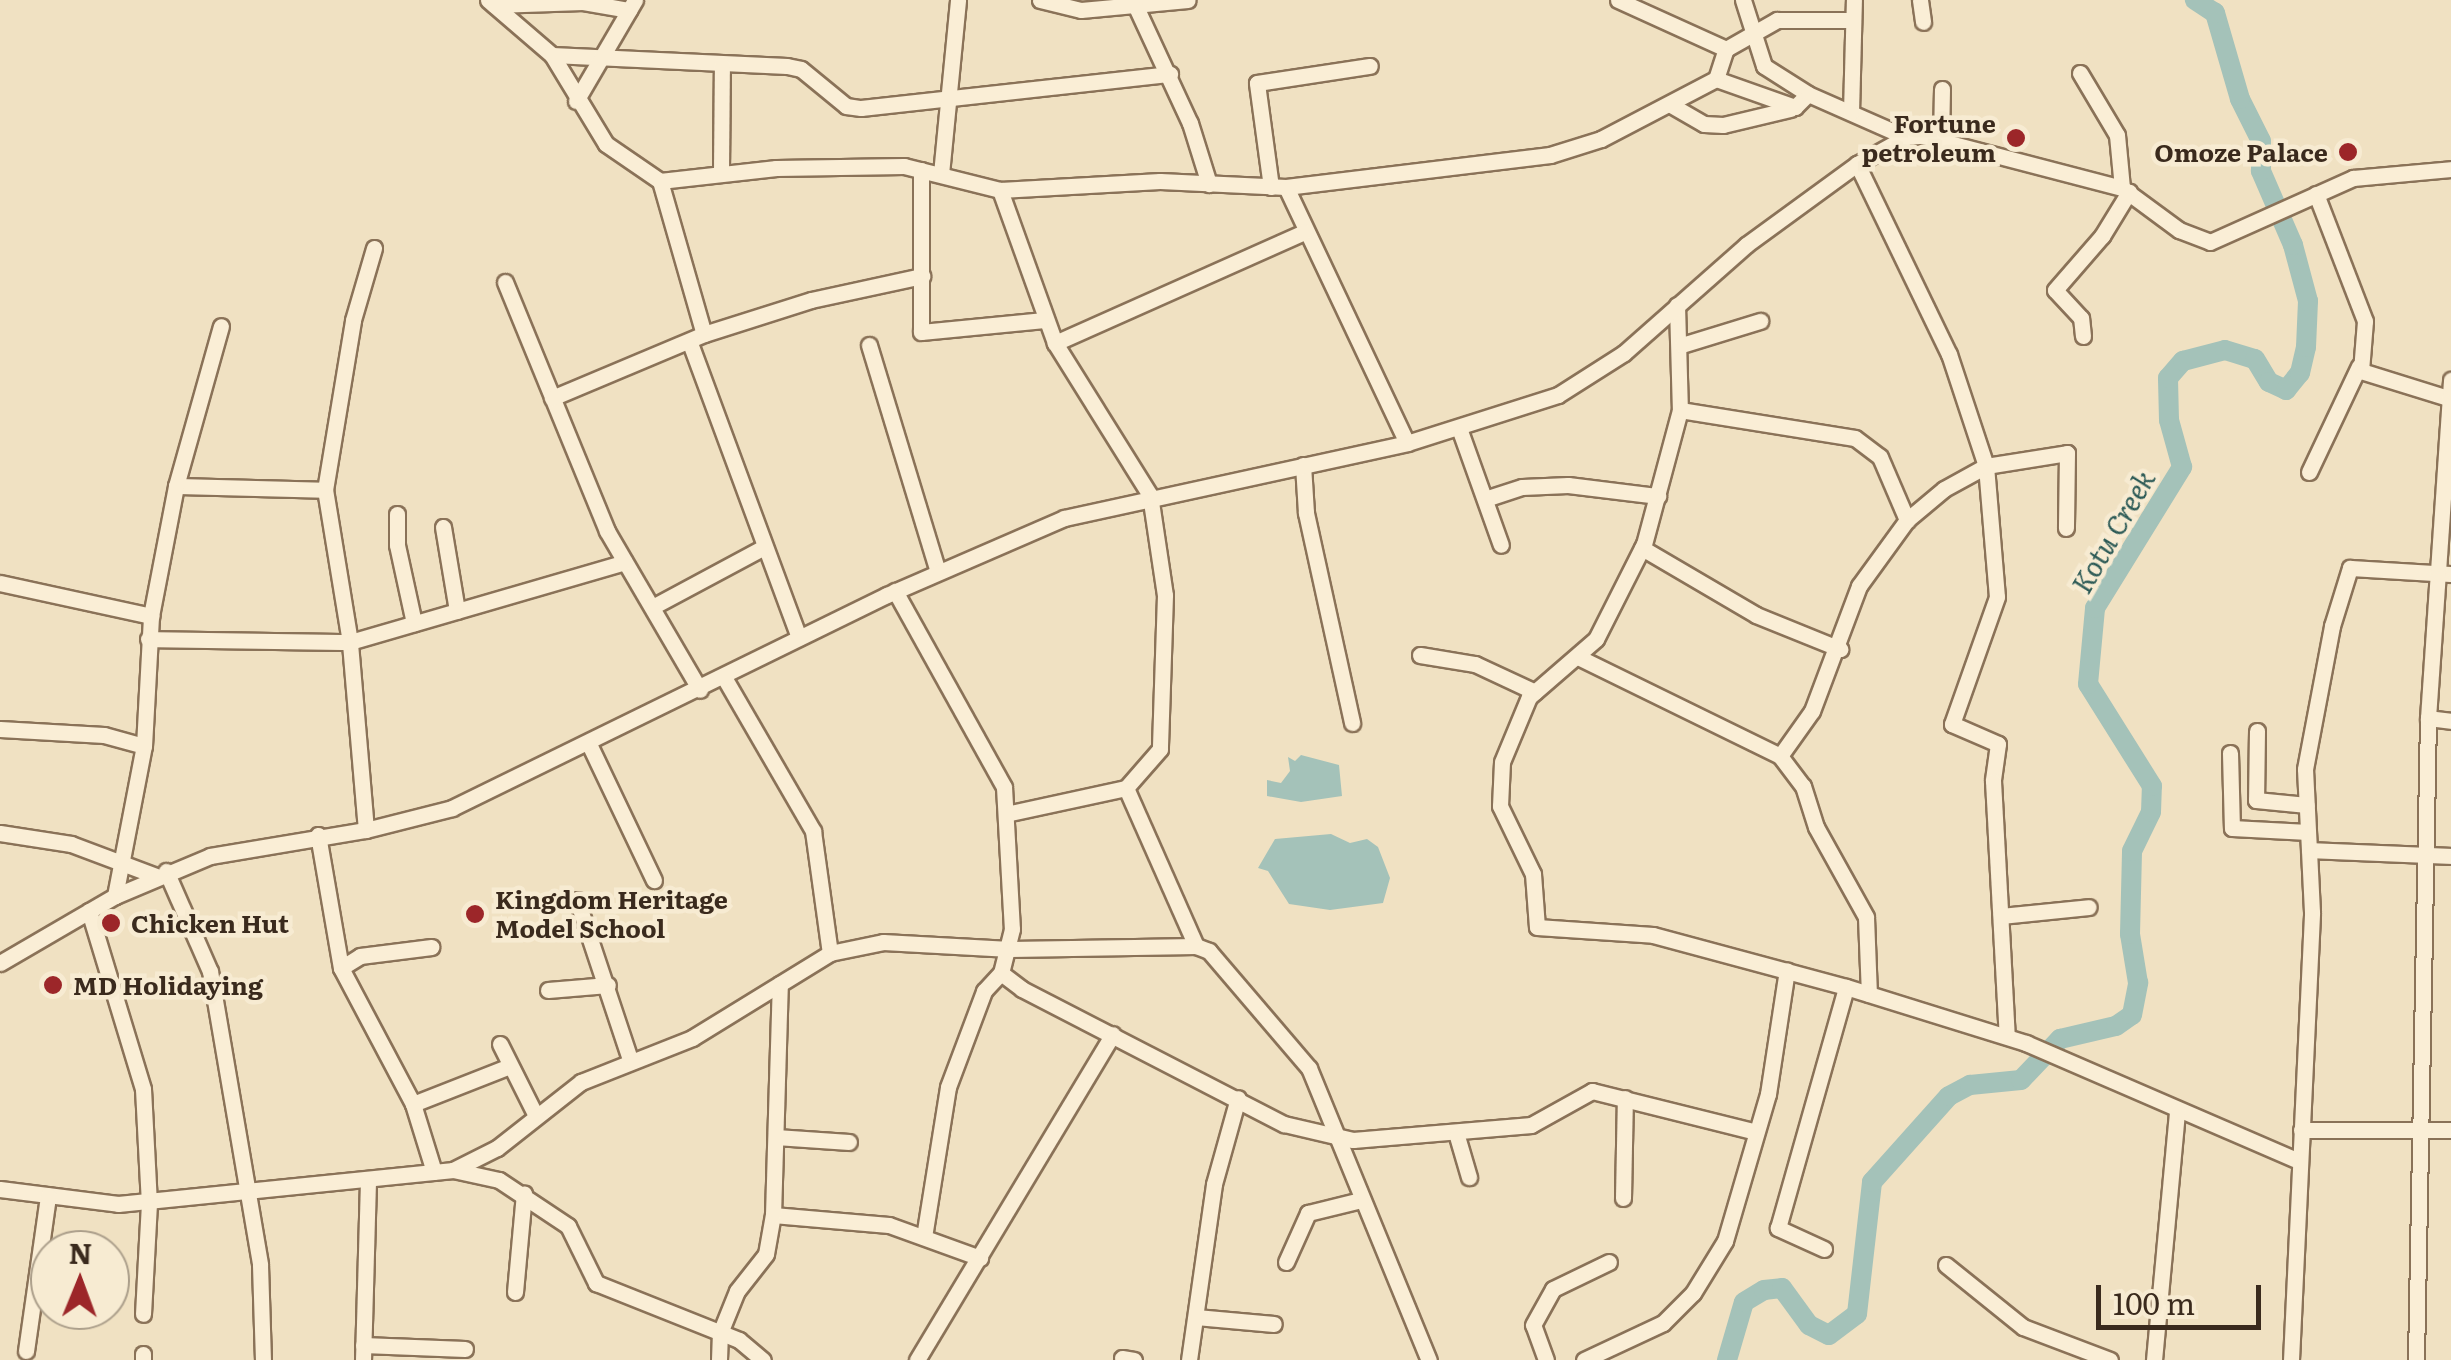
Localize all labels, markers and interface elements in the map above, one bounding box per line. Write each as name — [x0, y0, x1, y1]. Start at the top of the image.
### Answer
place label: Fortune petroleum — [1862, 109, 1996, 168]
marker: Fortune petroleum — [2005, 127, 2027, 149]
place label: Omoze Palace — [2154, 137, 2328, 167]
marker: Omoze Palace — [2337, 141, 2359, 163]
water label: Kotu Creek — [2063, 464, 2161, 598]
place label: Kingdom Heritage Model School — [495, 885, 728, 944]
marker: Kingdom Heritage Model School — [464, 903, 486, 925]
place label: Chicken Hut — [131, 908, 289, 938]
marker: Chicken Hut — [100, 912, 122, 934]
place label: MD Holidaying — [73, 970, 263, 1000]
marker: MD Holidaying — [42, 974, 64, 996]
north arrow — [30, 1230, 130, 1330]
text: N — [68, 1231, 93, 1273]
scale bar — [2101, 1265, 2266, 1327]
text: 100 m — [2113, 1280, 2195, 1324]

